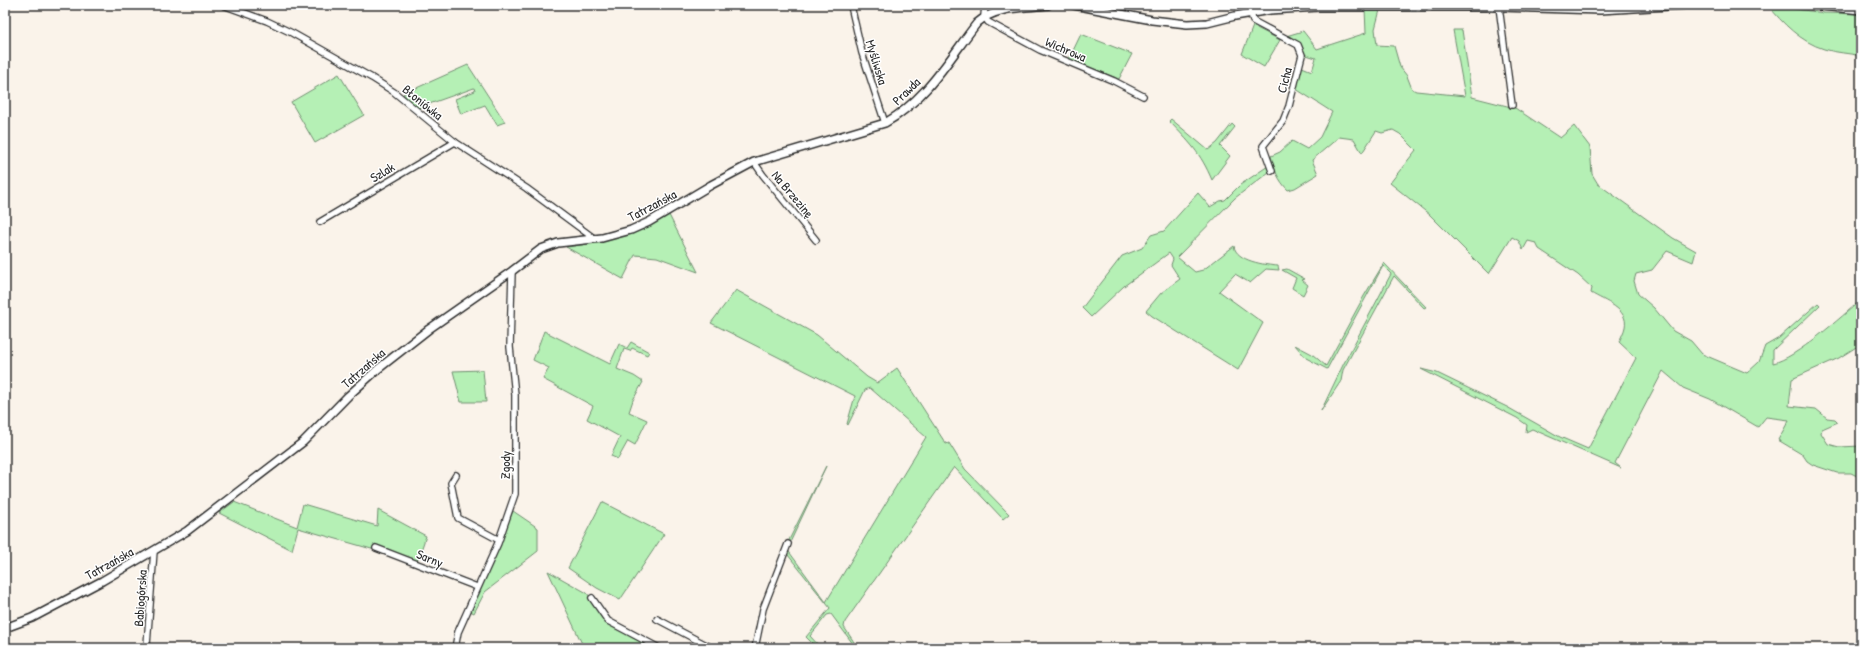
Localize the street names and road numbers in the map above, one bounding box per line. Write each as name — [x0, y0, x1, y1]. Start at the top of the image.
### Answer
street label: Wichrowa — [1043, 32, 1089, 66]
street label: Myśliwska — [862, 37, 892, 87]
street label: Cicha — [1272, 65, 1296, 95]
street label: Prawda — [888, 73, 924, 109]
street label: Błoniówka — [399, 80, 447, 124]
street label: Szlak — [366, 157, 398, 186]
street label: Na Brzezinę — [768, 166, 818, 222]
street label: Tatrzańska — [625, 185, 679, 225]
street label: Tatrzańska — [337, 344, 389, 392]
street label: Zgody — [496, 450, 514, 479]
street label: Tatrzańska — [82, 542, 136, 584]
street label: Sarny — [414, 545, 447, 572]
street label: Babiogórska — [129, 569, 151, 627]

